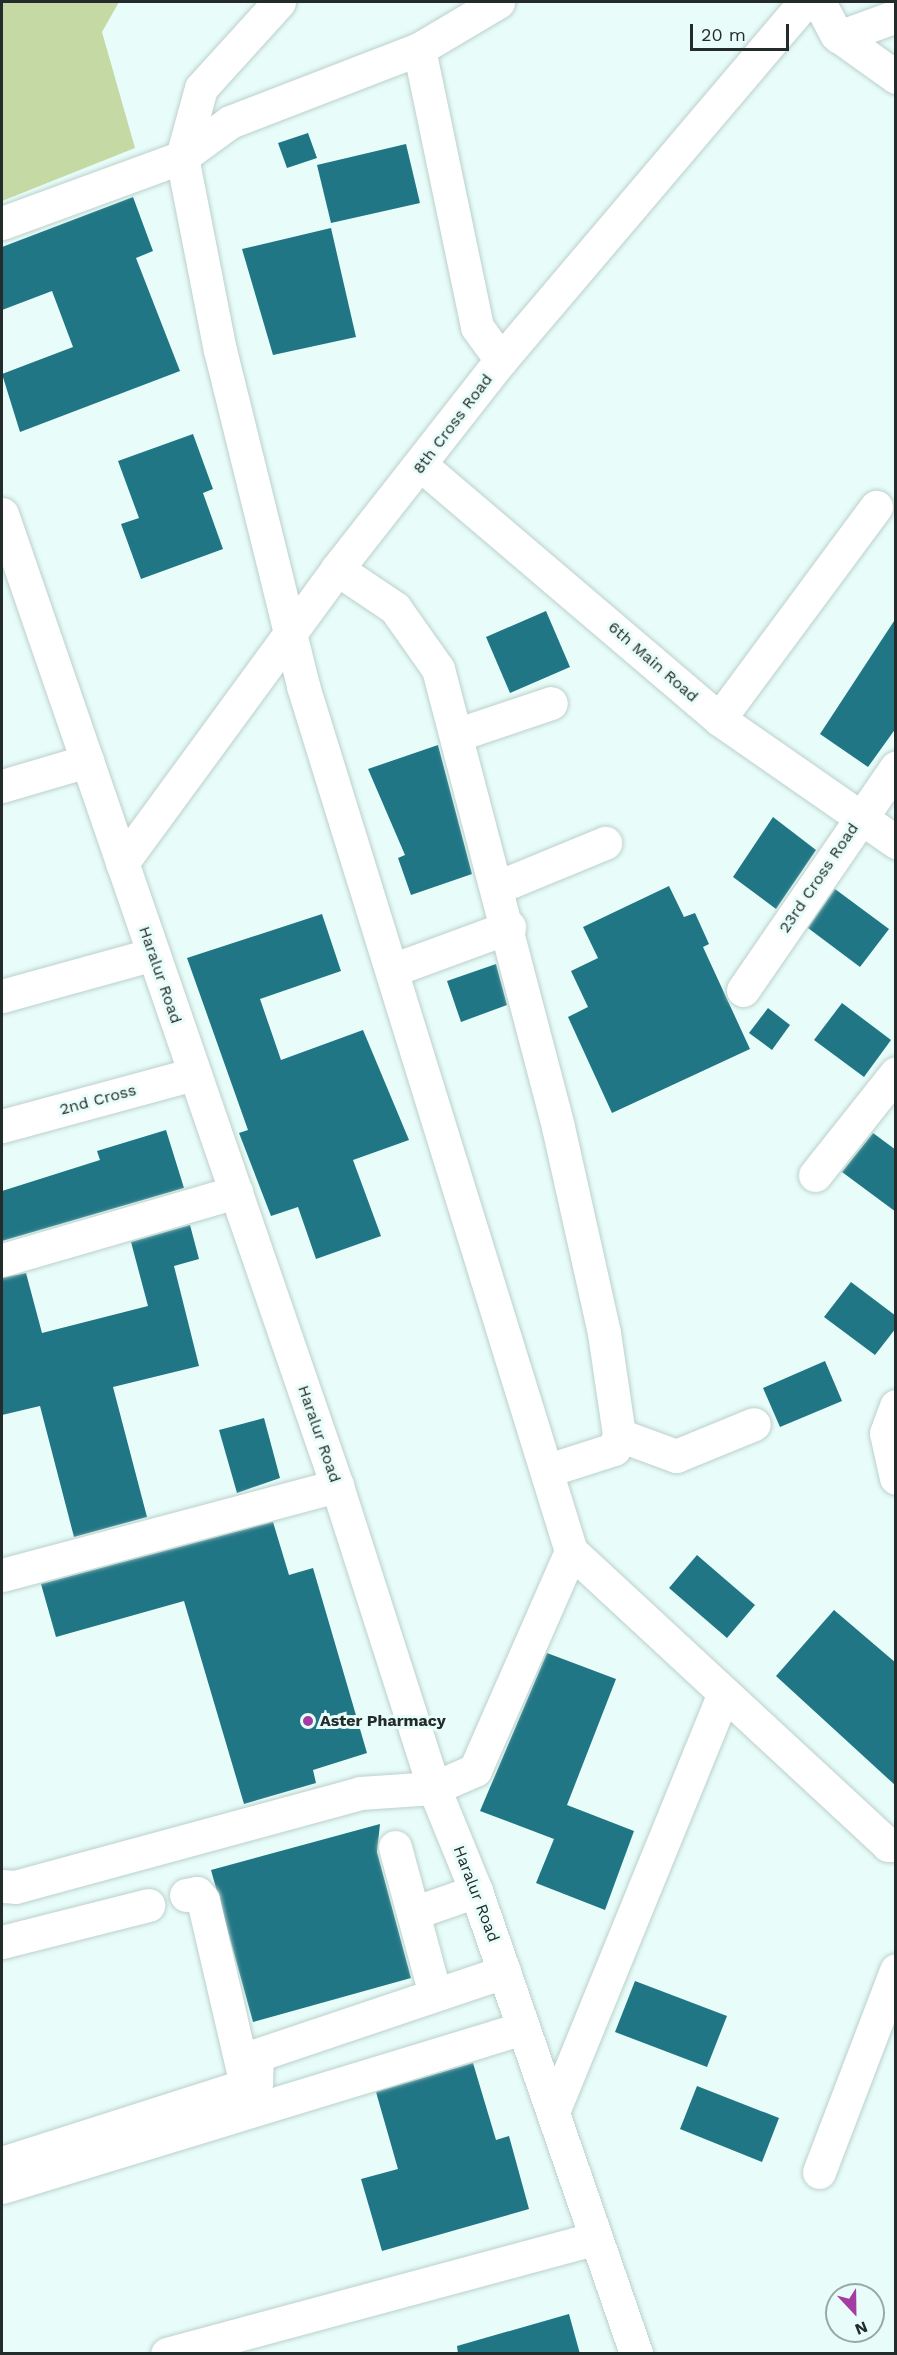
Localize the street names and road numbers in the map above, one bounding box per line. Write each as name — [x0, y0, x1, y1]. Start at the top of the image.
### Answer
street label: 8th Cross Road — [409, 370, 497, 478]
street label: 6th Main Road — [604, 618, 702, 706]
street label: 23rd Cross Road — [775, 819, 863, 937]
street label: Haralur Road — [134, 924, 186, 1026]
street label: 2nd Cross — [58, 1081, 138, 1119]
street label: Haralur Road — [293, 1383, 345, 1485]
street label: Haralur Road — [449, 1843, 503, 1945]

